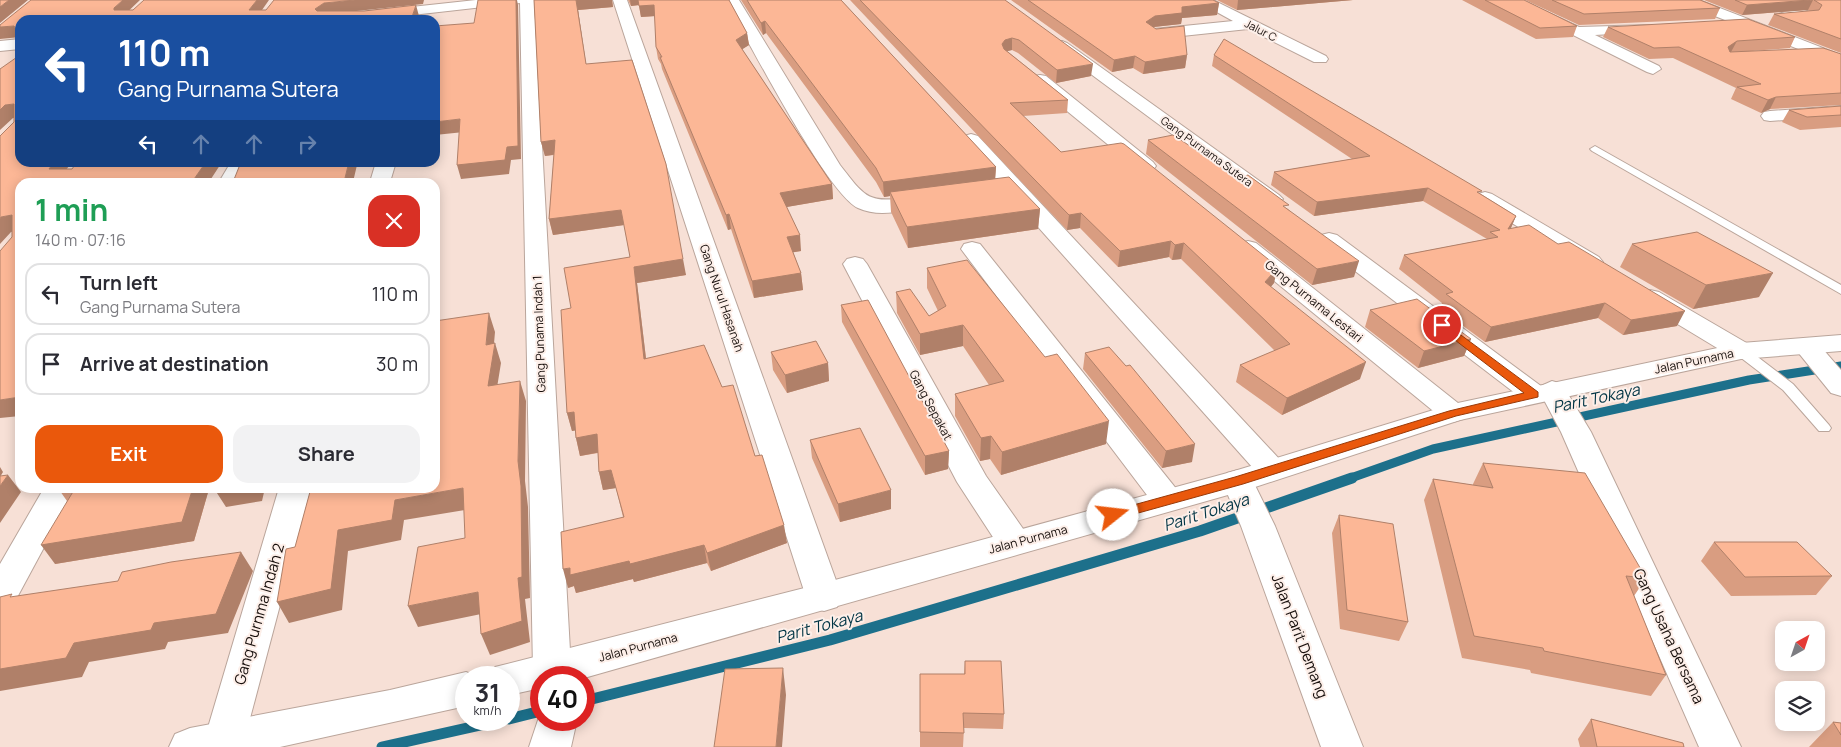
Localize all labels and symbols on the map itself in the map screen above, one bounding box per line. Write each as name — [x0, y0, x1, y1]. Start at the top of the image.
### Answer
street label: Jalur C — [1242, 16, 1280, 45]
street label: Gang Purnama Sutera — [1158, 113, 1256, 189]
street label: Gang Nurul Hasanah — [696, 242, 748, 354]
street label: Gang Purnama Lestari — [1261, 256, 1367, 346]
street label: Gang Punama Indah 1 — [528, 275, 550, 393]
pin — [1421, 304, 1463, 346]
street label: Jalan Purnama — [1653, 344, 1735, 378]
street label: Gang Sepakat — [905, 367, 957, 443]
water label: Parit Tokaya — [1550, 378, 1643, 418]
position arrow — [1086, 488, 1138, 540]
water label: Parit Tokaya — [1161, 488, 1252, 536]
street label: Jalan Purnama — [987, 520, 1069, 558]
street label: Gang Purnma Indah 2 — [229, 541, 289, 687]
street label: Gang Usaha Bersama — [1628, 565, 1710, 707]
street label: Jalan Parit Demang — [1267, 571, 1333, 701]
water label: Parit Tokaya — [773, 604, 866, 648]
north arrow — [1775, 621, 1825, 671]
street label: Jalan Purnama — [597, 628, 679, 666]
speed limit sign: 40 — [530, 666, 595, 731]

